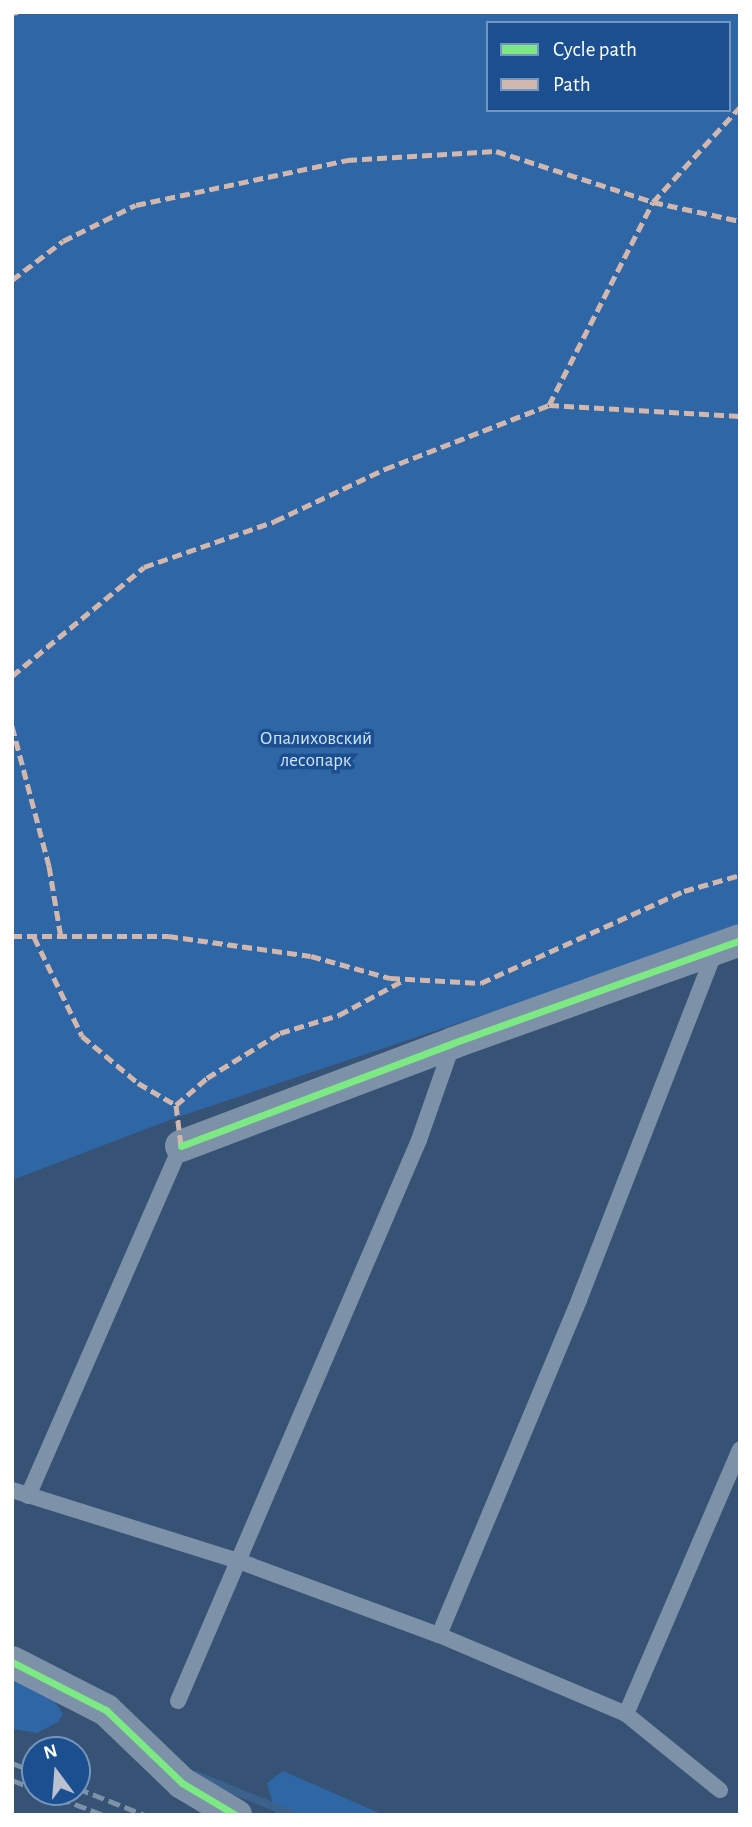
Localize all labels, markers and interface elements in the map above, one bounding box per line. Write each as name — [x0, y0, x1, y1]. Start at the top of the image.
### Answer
legend — [486, 21, 731, 112]
text: Cycle path — [553, 39, 637, 60]
text: Path — [553, 74, 591, 95]
park label: Опалиховский лесопарк — [260, 728, 372, 772]
north arrow — [21, 1736, 91, 1806]
text: N — [42, 1741, 60, 1763]

